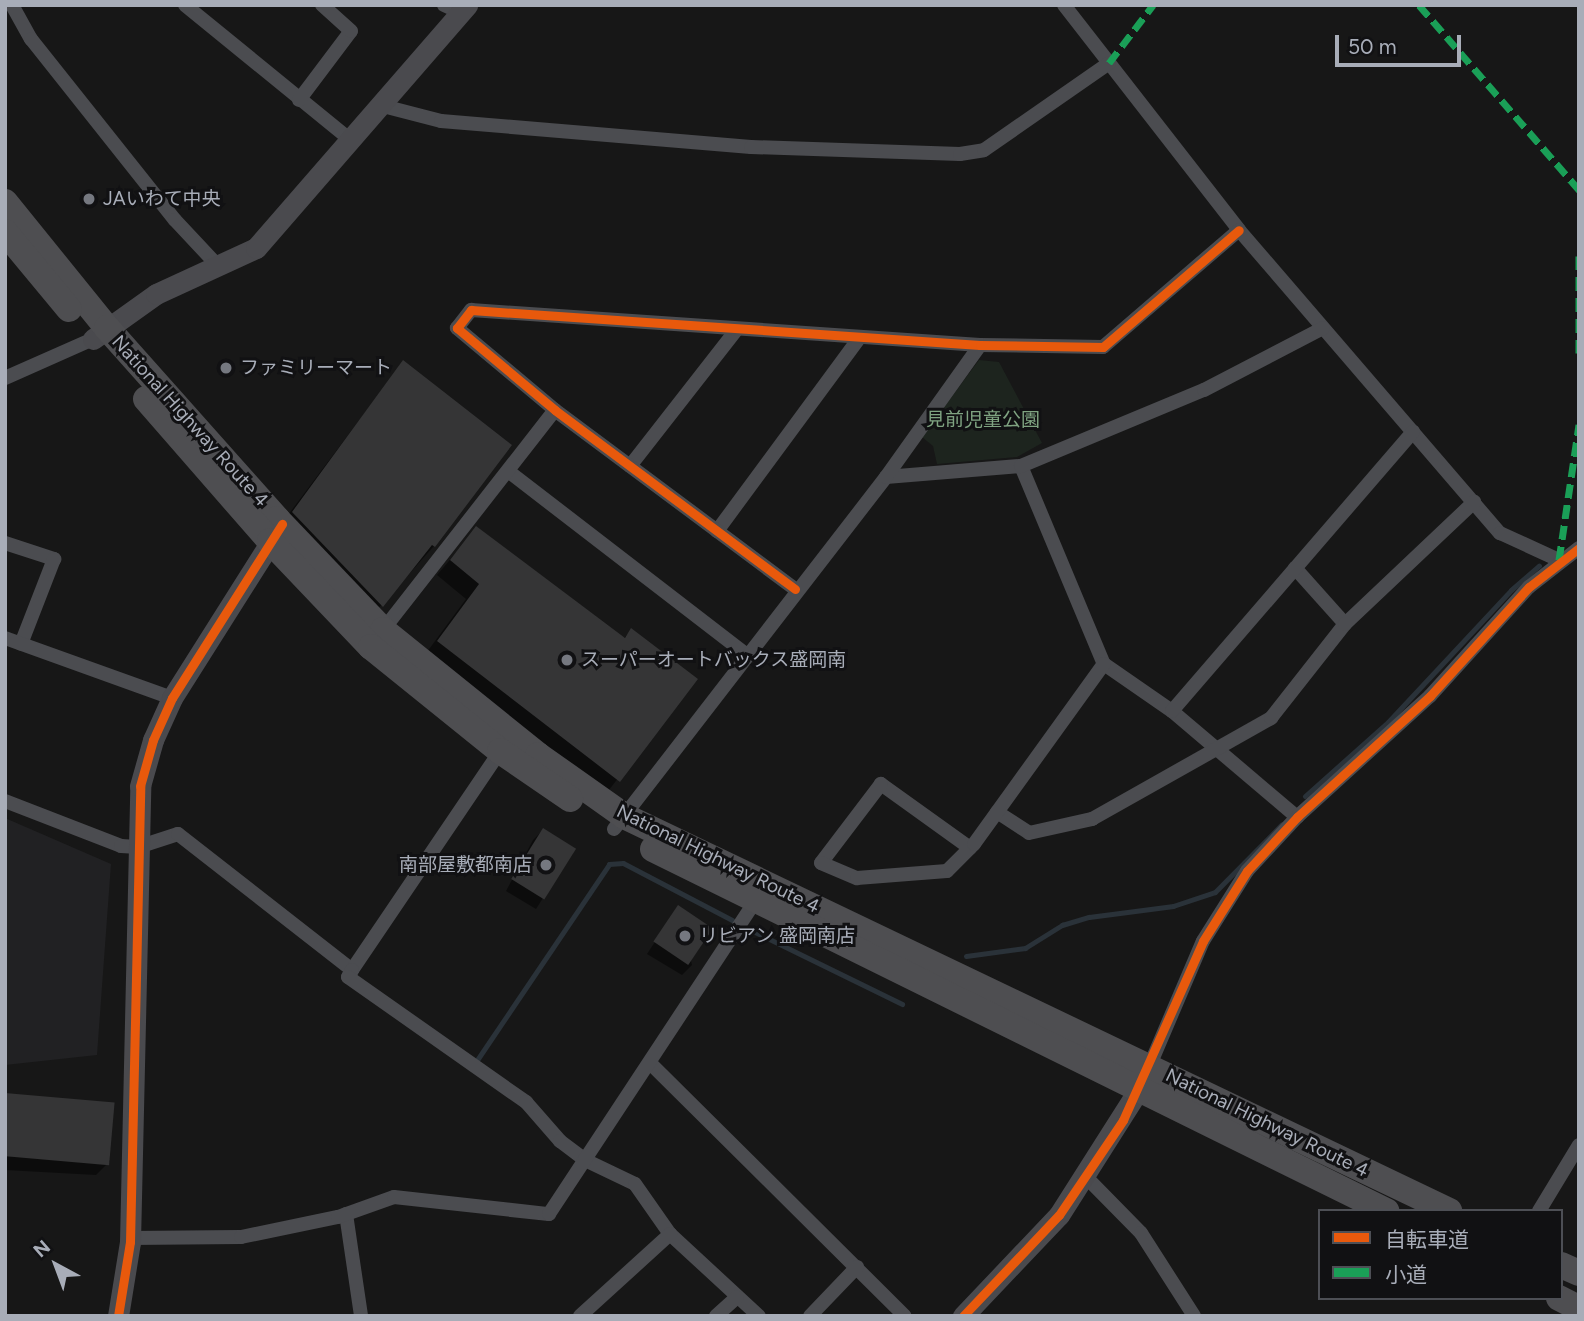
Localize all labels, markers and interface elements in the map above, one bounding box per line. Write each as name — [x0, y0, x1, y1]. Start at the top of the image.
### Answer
scale bar — [1339, 21, 1465, 65]
text: 50 m — [1348, 34, 1397, 59]
place label: JAいわて中央 — [103, 188, 221, 210]
marker: JAいわて中央 — [81, 191, 97, 207]
street label: National Highway Route 4 — [107, 331, 273, 511]
place label: ファミリーマート — [240, 357, 392, 379]
marker: ファミリーマート — [218, 360, 234, 376]
park label: 見前児童公園 — [926, 409, 1040, 431]
place label: スーパーオートバックス盛岡南 — [581, 649, 847, 671]
marker: スーパーオートバックス盛岡南 — [559, 652, 575, 668]
street label: National Highway Route 4 — [613, 800, 823, 918]
place label: 南部屋敷都南店 — [399, 854, 532, 876]
marker: 南部屋敷都南店 — [538, 857, 554, 873]
place label: リビアン 盛岡南店 — [699, 925, 856, 947]
marker: リビアン 盛岡南店 — [677, 928, 693, 944]
street label: National Highway Route 4 — [1162, 1064, 1372, 1182]
legend — [1318, 1209, 1563, 1300]
text: 自転車道 — [1385, 1227, 1469, 1252]
north arrow — [21, 1230, 91, 1300]
text: N — [29, 1235, 55, 1262]
text: 小道 — [1385, 1262, 1427, 1287]

